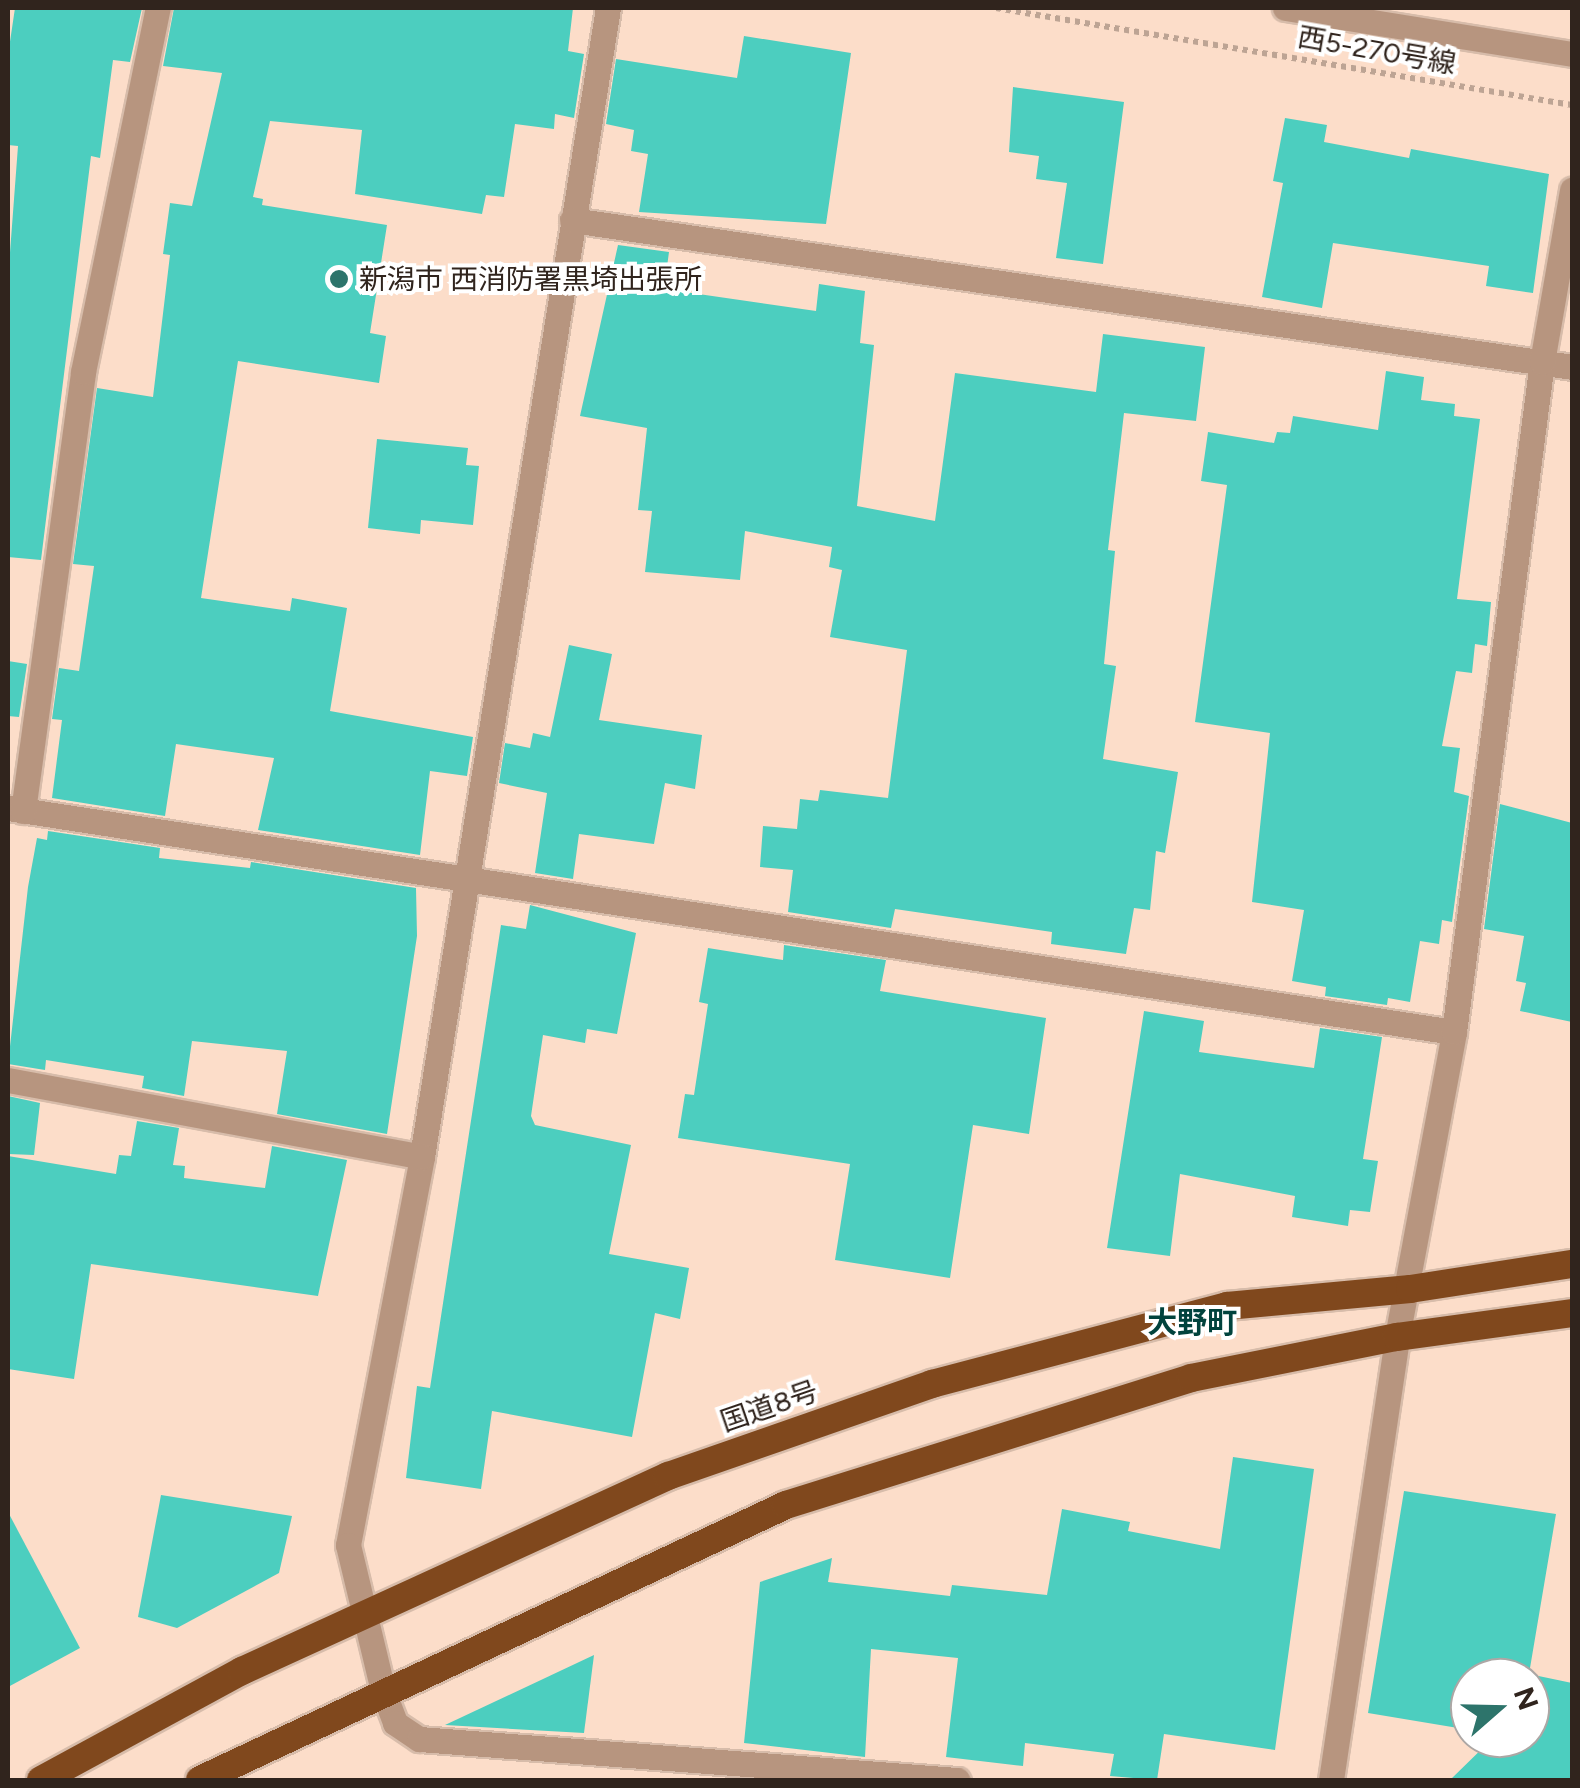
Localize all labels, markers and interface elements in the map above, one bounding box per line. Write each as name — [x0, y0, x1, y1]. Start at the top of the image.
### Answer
street label: 西5-270号線 — [1295, 20, 1459, 80]
place label: 新潟市 西消防署黒埼出張所 — [359, 262, 702, 296]
marker: 新潟市 西消防署黒埼出張所 — [328, 268, 350, 290]
district label: 大野町 — [1147, 1305, 1237, 1341]
street label: 国道8号 — [716, 1374, 822, 1438]
north arrow — [1450, 1658, 1550, 1758]
text: N — [1507, 1682, 1546, 1714]

